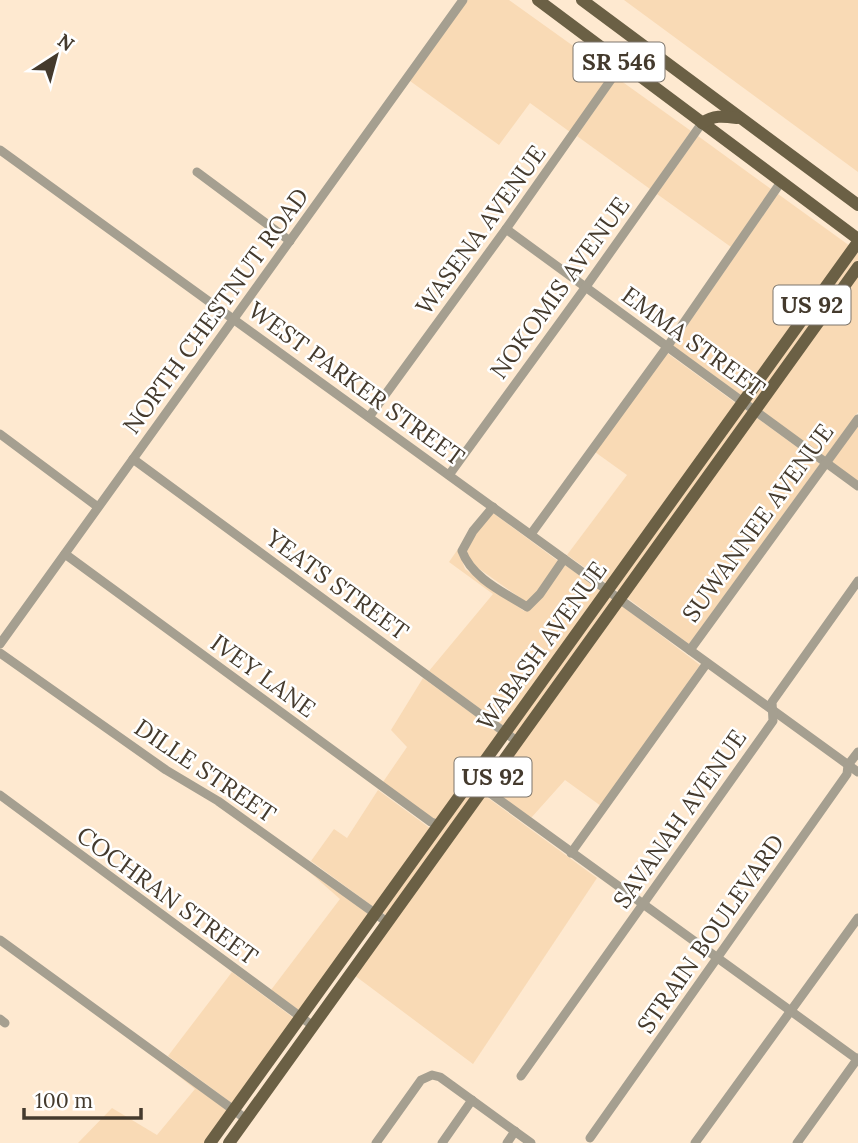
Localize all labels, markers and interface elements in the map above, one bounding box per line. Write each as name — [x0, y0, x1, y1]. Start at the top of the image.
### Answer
north arrow — [21, 21, 91, 91]
text: N — [53, 28, 79, 56]
road number: SR 546 — [574, 43, 664, 82]
street label: WASENA AVENUE — [409, 139, 552, 321]
street label: NORTH CHESTNUT ROAD — [116, 182, 315, 440]
street label: NOKOMIS AVENUE — [483, 191, 636, 385]
street label: EMMA STREET — [616, 279, 771, 404]
road number: US 92 — [774, 286, 850, 324]
street label: WEST PARKER STREET — [242, 295, 471, 473]
street label: SUWANNEE AVENUE — [675, 417, 840, 628]
street label: YEATS STREET — [259, 522, 415, 647]
street label: WABASH AVENUE — [470, 555, 613, 736]
street label: IVEY LANE — [205, 627, 322, 724]
street label: DILLE STREET — [129, 712, 282, 829]
street label: SAVANAH AVENUE — [606, 723, 753, 914]
road number: US 92 — [454, 758, 532, 796]
street label: COCHRAN STREET — [71, 819, 264, 972]
street label: STRAIN BOULEVARD — [630, 828, 791, 1039]
scale bar — [24, 1076, 142, 1120]
text: 100 m — [35, 1087, 93, 1114]

